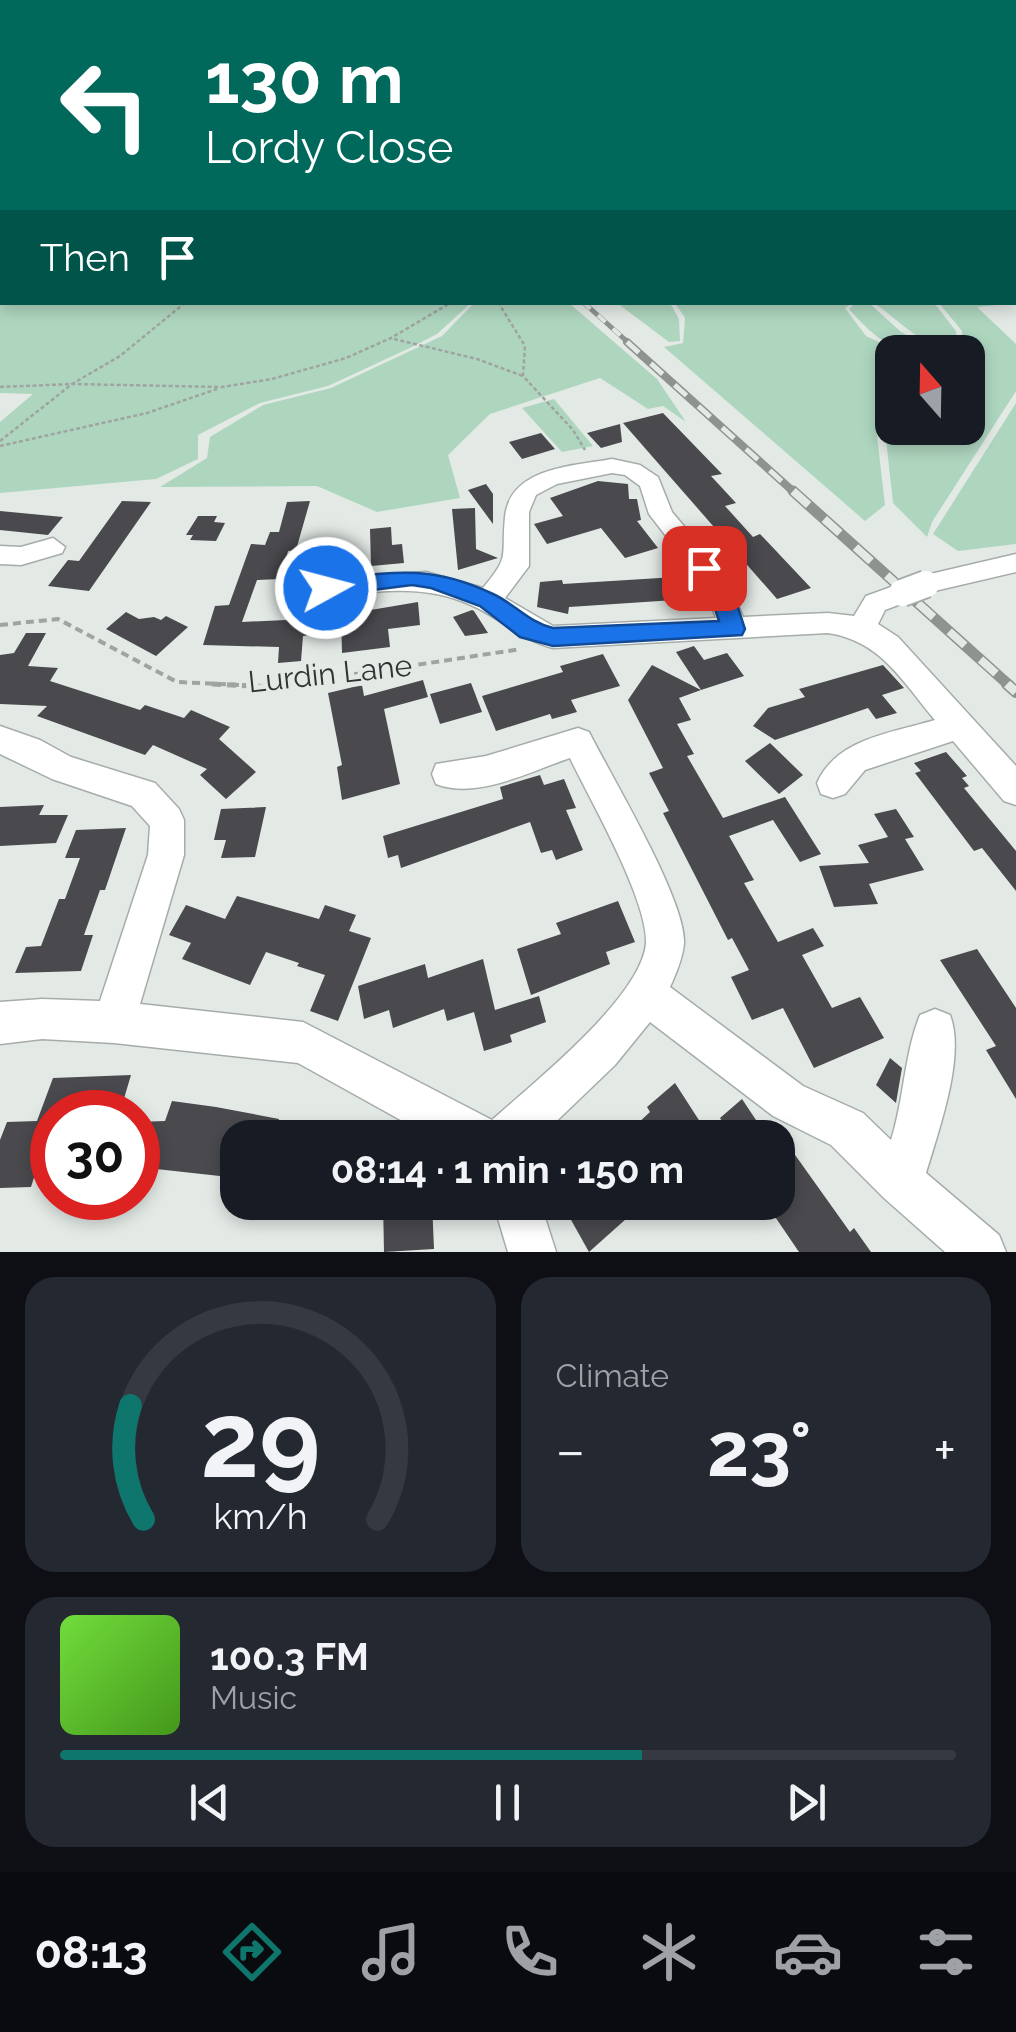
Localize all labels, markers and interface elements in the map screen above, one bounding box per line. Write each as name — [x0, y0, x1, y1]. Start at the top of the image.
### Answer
text: 130 m — [205, 37, 404, 119]
icon: left — [40, 40, 170, 170]
text: Lordy Close — [205, 121, 453, 174]
icon: arrive — [150, 230, 205, 285]
text: Then — [40, 235, 130, 280]
north arrow — [875, 335, 985, 445]
map controls — [875, 335, 985, 445]
pin — [662, 526, 747, 611]
position arrow — [274, 536, 378, 640]
icon: arrive — [677, 541, 732, 596]
street label: Lurdin Lane — [246, 647, 414, 700]
speed limit sign: 30 — [30, 1090, 160, 1220]
text: 08:14 · 1 min · 150 m — [331, 1147, 684, 1192]
text: Climate — [556, 1357, 669, 1394]
text: 29 — [200, 1379, 320, 1501]
text: 23° — [707, 1405, 811, 1494]
text: − — [556, 1418, 585, 1483]
text: + — [933, 1418, 956, 1483]
text: km/h — [213, 1495, 307, 1537]
text: 100.3 FM — [210, 1634, 369, 1679]
text: Music — [210, 1679, 297, 1716]
icon: previous — [182, 1775, 237, 1830]
icon: pause — [480, 1775, 535, 1830]
icon: next — [779, 1775, 834, 1830]
icon: directions — [217, 1917, 287, 1987]
icon: music — [356, 1917, 426, 1987]
icon: phone — [495, 1917, 565, 1987]
icon: climate — [634, 1917, 704, 1987]
icon: car — [773, 1917, 843, 1987]
icon: filters — [911, 1917, 981, 1987]
text: 08:13 — [34, 1926, 148, 1979]

